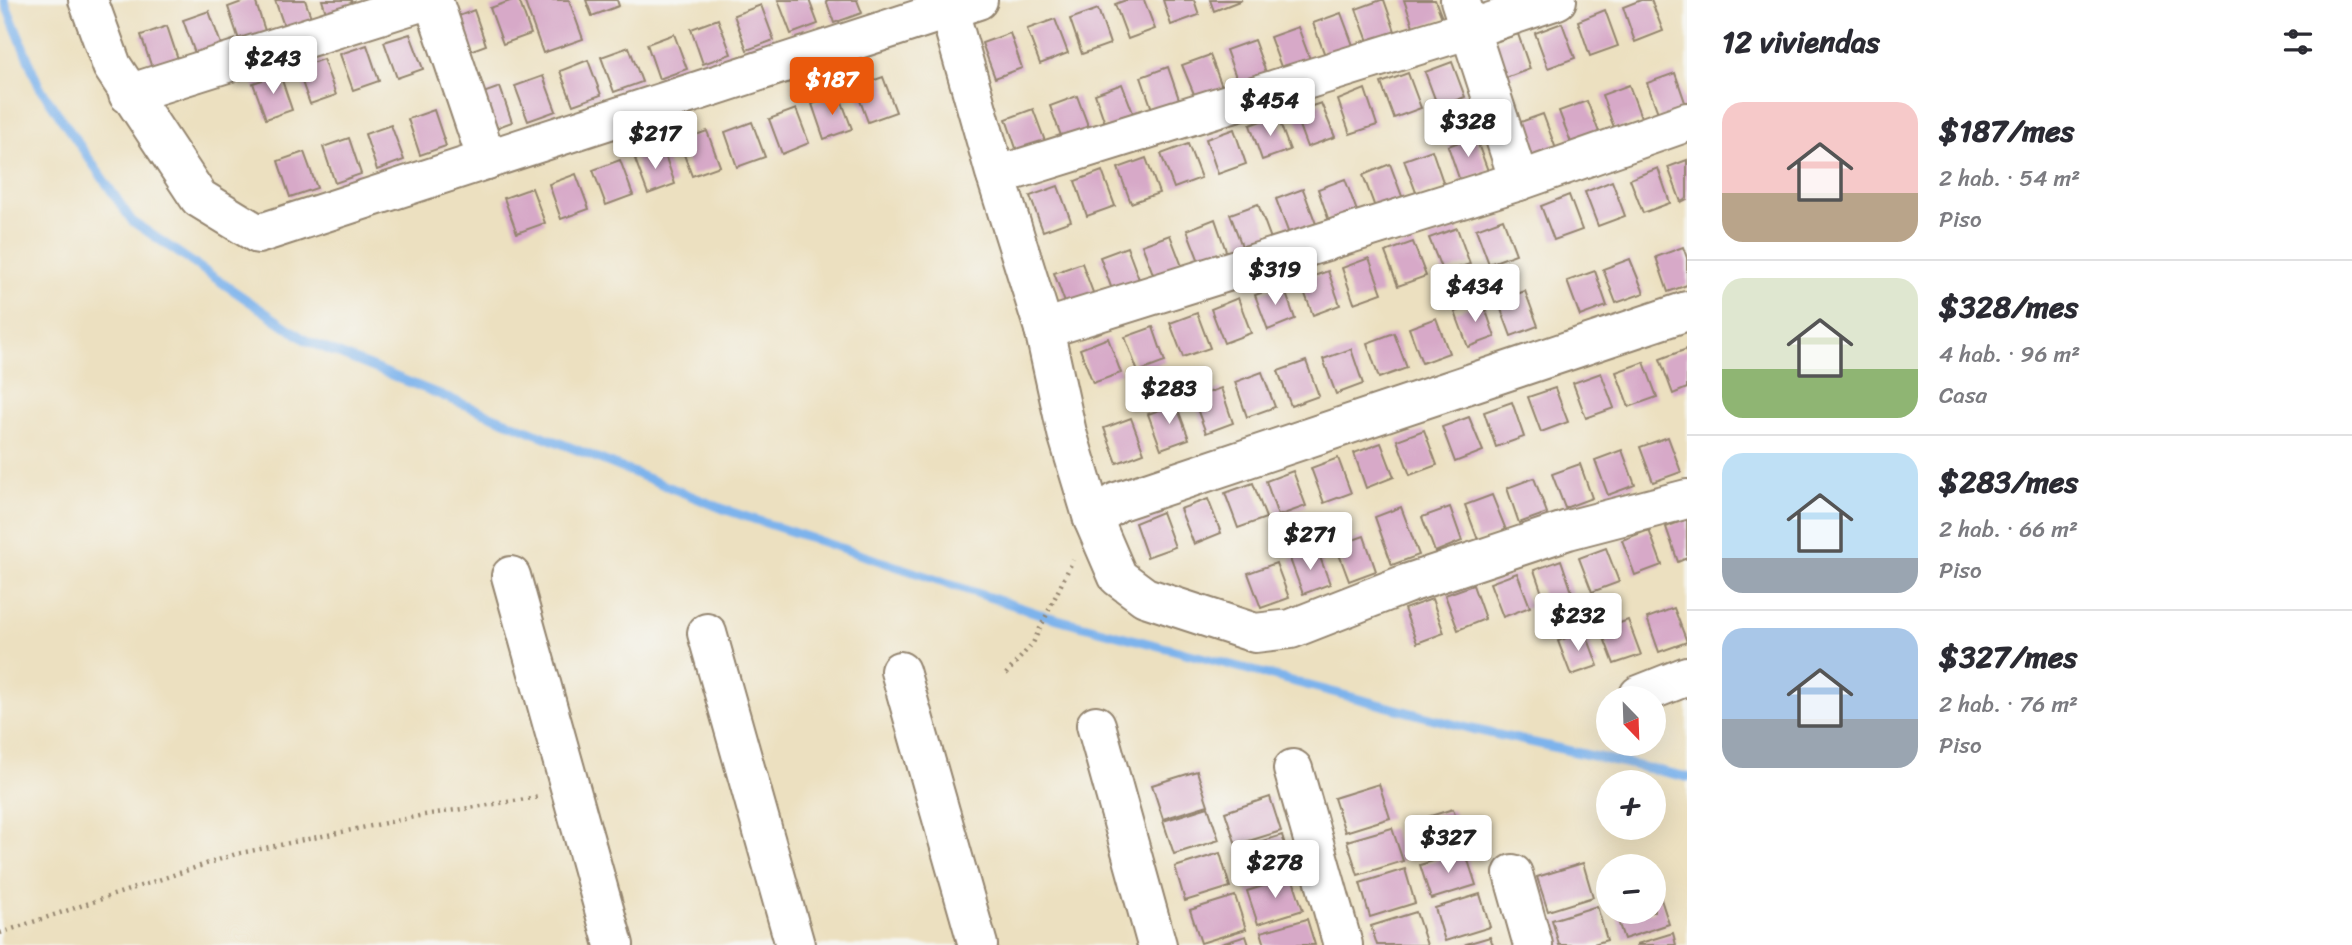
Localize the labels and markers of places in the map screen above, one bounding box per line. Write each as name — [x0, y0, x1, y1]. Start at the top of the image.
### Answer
pin: $243 — [232, 36, 314, 96]
pin: $187 — [791, 58, 873, 117]
pin: $454 — [1229, 78, 1311, 138]
pin: $328 — [1427, 100, 1509, 159]
pin: $217 — [614, 111, 696, 171]
pin: $319 — [1234, 247, 1316, 307]
pin: $434 — [1434, 264, 1516, 324]
pin: $283 — [1128, 366, 1210, 426]
pin: $271 — [1269, 512, 1351, 572]
pin: $232 — [1537, 594, 1619, 653]
pin: $327 — [1407, 816, 1489, 875]
pin: $278 — [1234, 841, 1316, 900]

